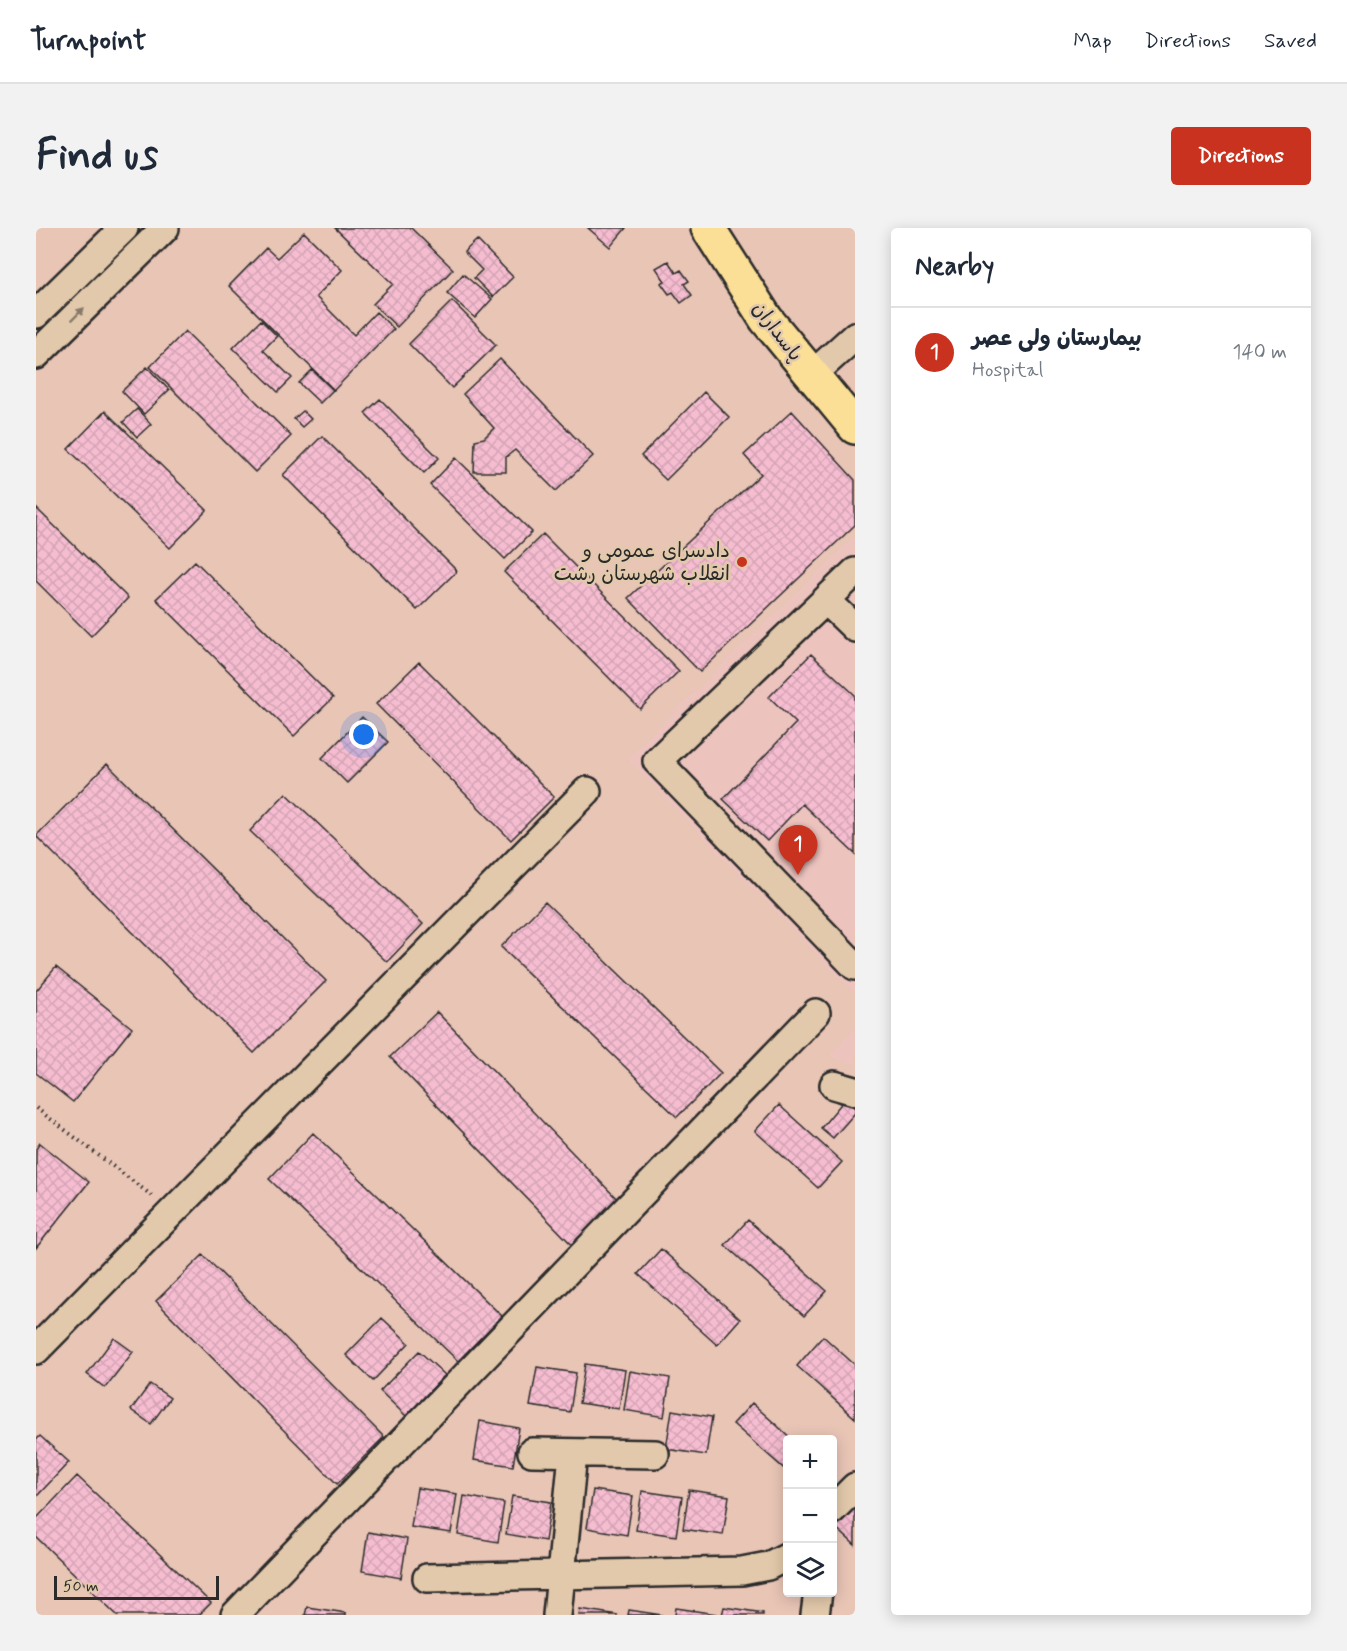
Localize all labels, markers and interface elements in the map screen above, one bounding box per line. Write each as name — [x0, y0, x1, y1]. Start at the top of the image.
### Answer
text: Turnpoint — [30, 23, 146, 60]
text: Map — [1073, 27, 1112, 55]
text: Directions — [1145, 27, 1231, 55]
text: Saved — [1264, 27, 1317, 55]
button: Directions — [1171, 127, 1311, 185]
text: Find us — [36, 129, 158, 184]
text: Nearby — [915, 250, 994, 284]
street label: پاسداران — [745, 296, 808, 367]
one-way arrow — [70, 308, 84, 322]
text: بیمارستان ولی عصر — [972, 325, 1142, 353]
text: 1 — [930, 339, 939, 366]
text: 140 m — [1233, 339, 1287, 366]
text: Hospital — [972, 357, 1043, 384]
place label: دادسرای عمومی و انقلاب شهرستان رشت — [554, 538, 730, 588]
marker: دادسرای عمومی و انقلاب شهرستان رشت — [735, 555, 749, 569]
your location — [349, 720, 378, 749]
pin: 1 — [778, 826, 818, 875]
map controls — [783, 1435, 837, 1597]
button: + — [783, 1435, 837, 1489]
button: − — [783, 1489, 837, 1543]
button: layers — [783, 1543, 837, 1597]
scale bar — [54, 1573, 219, 1600]
text: 50 m — [63, 1576, 99, 1597]

